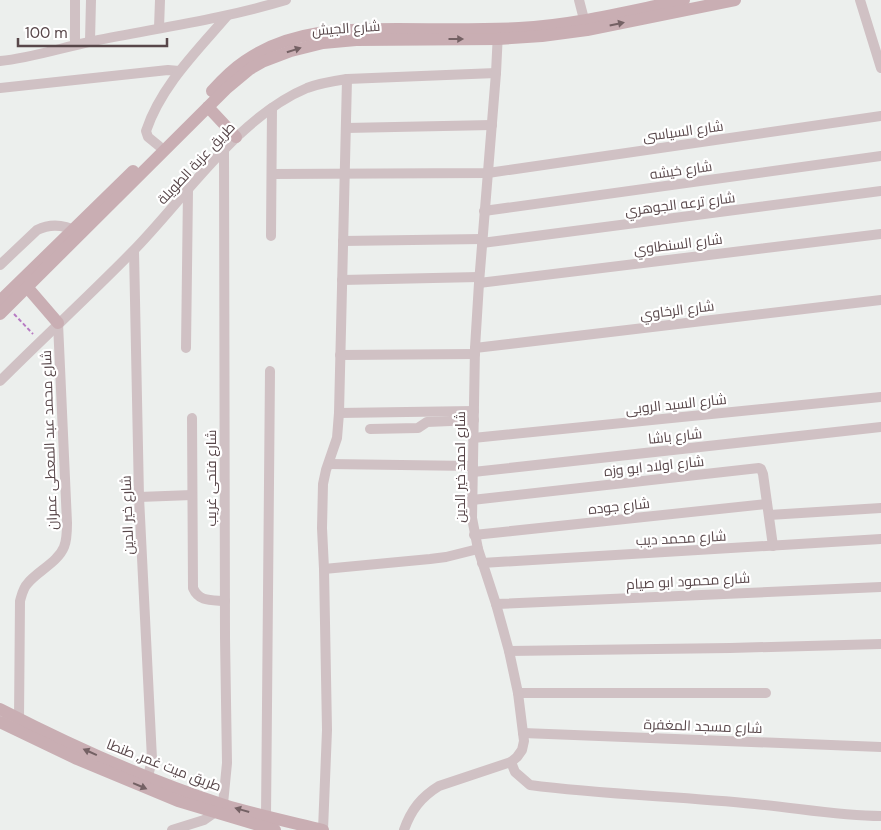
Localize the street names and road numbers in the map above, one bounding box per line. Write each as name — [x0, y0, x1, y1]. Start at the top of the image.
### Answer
street label: شارع الجيش — [311, 17, 381, 39]
street label: شارع السياسى — [641, 116, 725, 146]
street label: طريق عزبة الطويلة — [153, 118, 239, 208]
street label: شارع خيشه — [649, 157, 713, 183]
street label: شارع ترعه الجوهري — [624, 188, 737, 223]
street label: شارع السنطاوي — [633, 230, 724, 261]
street label: شارع الرخاوي — [639, 297, 716, 326]
street label: شارع محمد عبد المعطى عمران — [37, 350, 61, 530]
street label: شارع السيد الروبى — [625, 390, 727, 418]
street label: شارع احمد خير الدين — [451, 411, 469, 523]
street label: شارع باشا — [647, 424, 703, 448]
street label: شارع فتحى غريب — [202, 430, 220, 526]
street label: شارع اولاد ابو وزه — [603, 452, 705, 480]
street label: شارع خير الدين — [117, 475, 137, 555]
street label: شارع جوده — [587, 494, 651, 518]
street label: شارع محمد ديب — [635, 527, 727, 549]
street label: شارع محمود ابو صيام — [626, 569, 751, 594]
street label: شارع مسجد المغفرة — [643, 715, 763, 737]
street label: طريق ميت غمر, طنطا — [104, 735, 224, 795]

